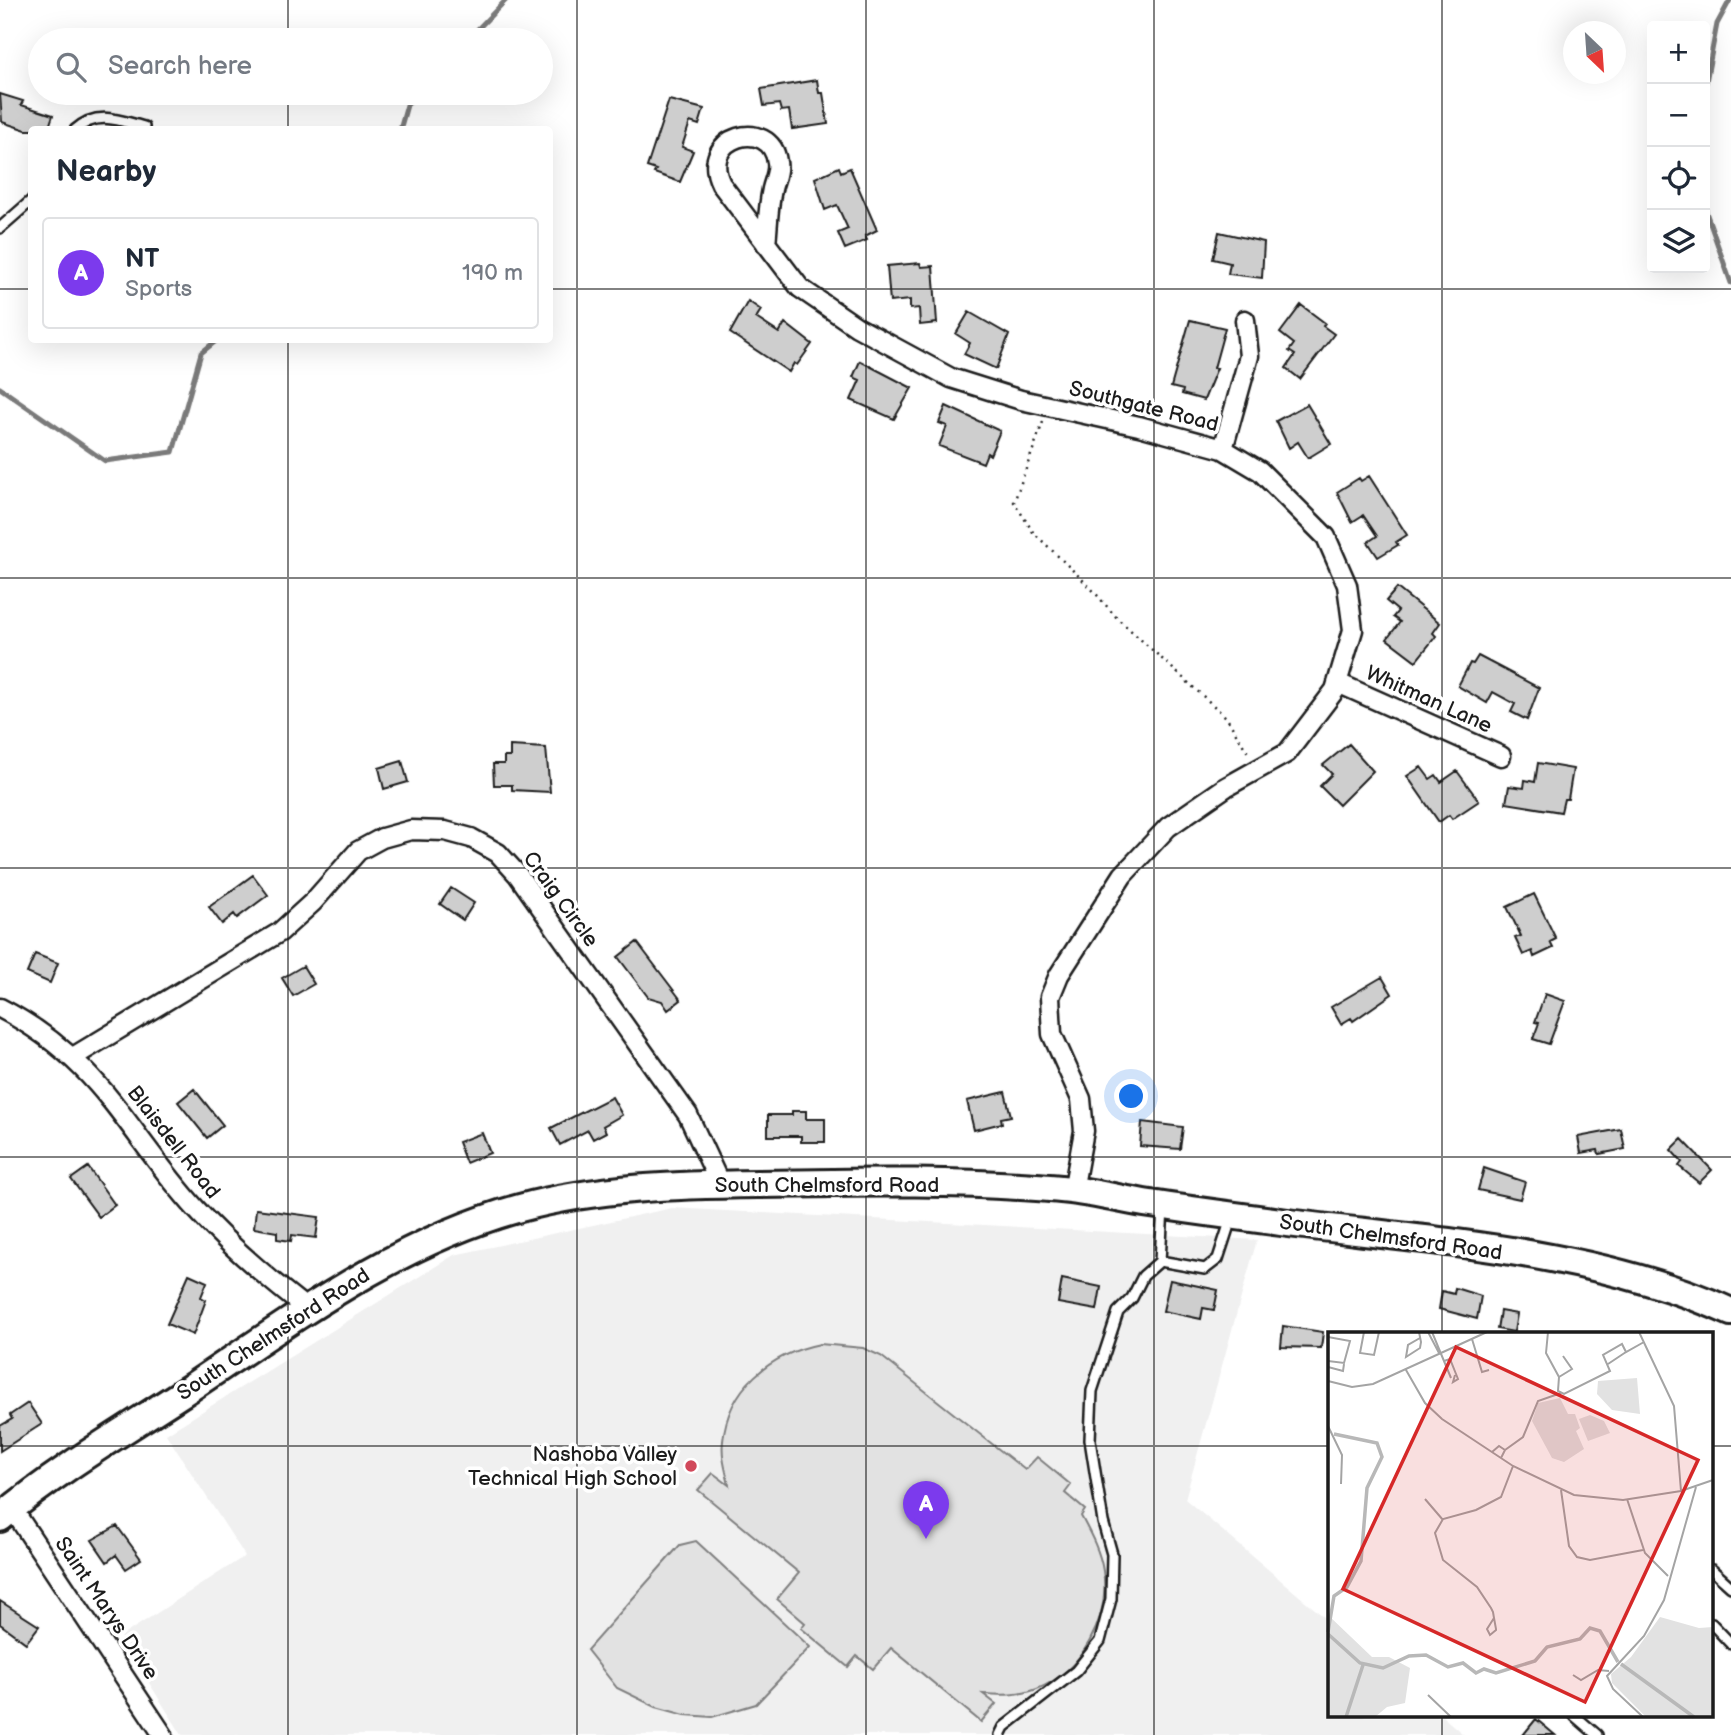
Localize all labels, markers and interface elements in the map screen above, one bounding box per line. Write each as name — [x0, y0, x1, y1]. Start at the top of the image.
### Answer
north arrow — [1563, 21, 1626, 84]
map controls — [1647, 21, 1710, 273]
button: + — [1647, 21, 1710, 84]
search box — [28, 28, 553, 105]
icon: search — [52, 48, 90, 86]
text: Search here — [108, 51, 252, 82]
button: − — [1647, 84, 1710, 147]
button: locate — [1647, 147, 1710, 210]
text: Nearby — [56, 154, 156, 190]
button: layers — [1647, 210, 1710, 273]
text: NT — [125, 244, 159, 275]
text: A — [74, 259, 88, 287]
text: 190 m — [462, 259, 523, 287]
text: Sports — [125, 275, 192, 303]
street label: Southgate Road — [1067, 376, 1221, 437]
street label: Whitman Lane — [1362, 660, 1496, 738]
street label: Craig Circle — [518, 847, 604, 952]
your location — [1114, 1079, 1148, 1113]
street label: Blaisdell Road — [122, 1081, 225, 1204]
street label: South Chelmsford Road — [715, 1173, 939, 1198]
street label: South Chelmsford Road — [1278, 1209, 1504, 1266]
street label: South Chelmsford Road — [172, 1263, 374, 1406]
inset map — [1328, 1332, 1714, 1718]
place label: Nashoba Valley Technical High School — [468, 1442, 678, 1491]
marker: Nashoba Valley Technical High School — [683, 1458, 699, 1474]
pin: A — [903, 1481, 949, 1539]
street label: Saint Marys Drive — [50, 1532, 164, 1684]

